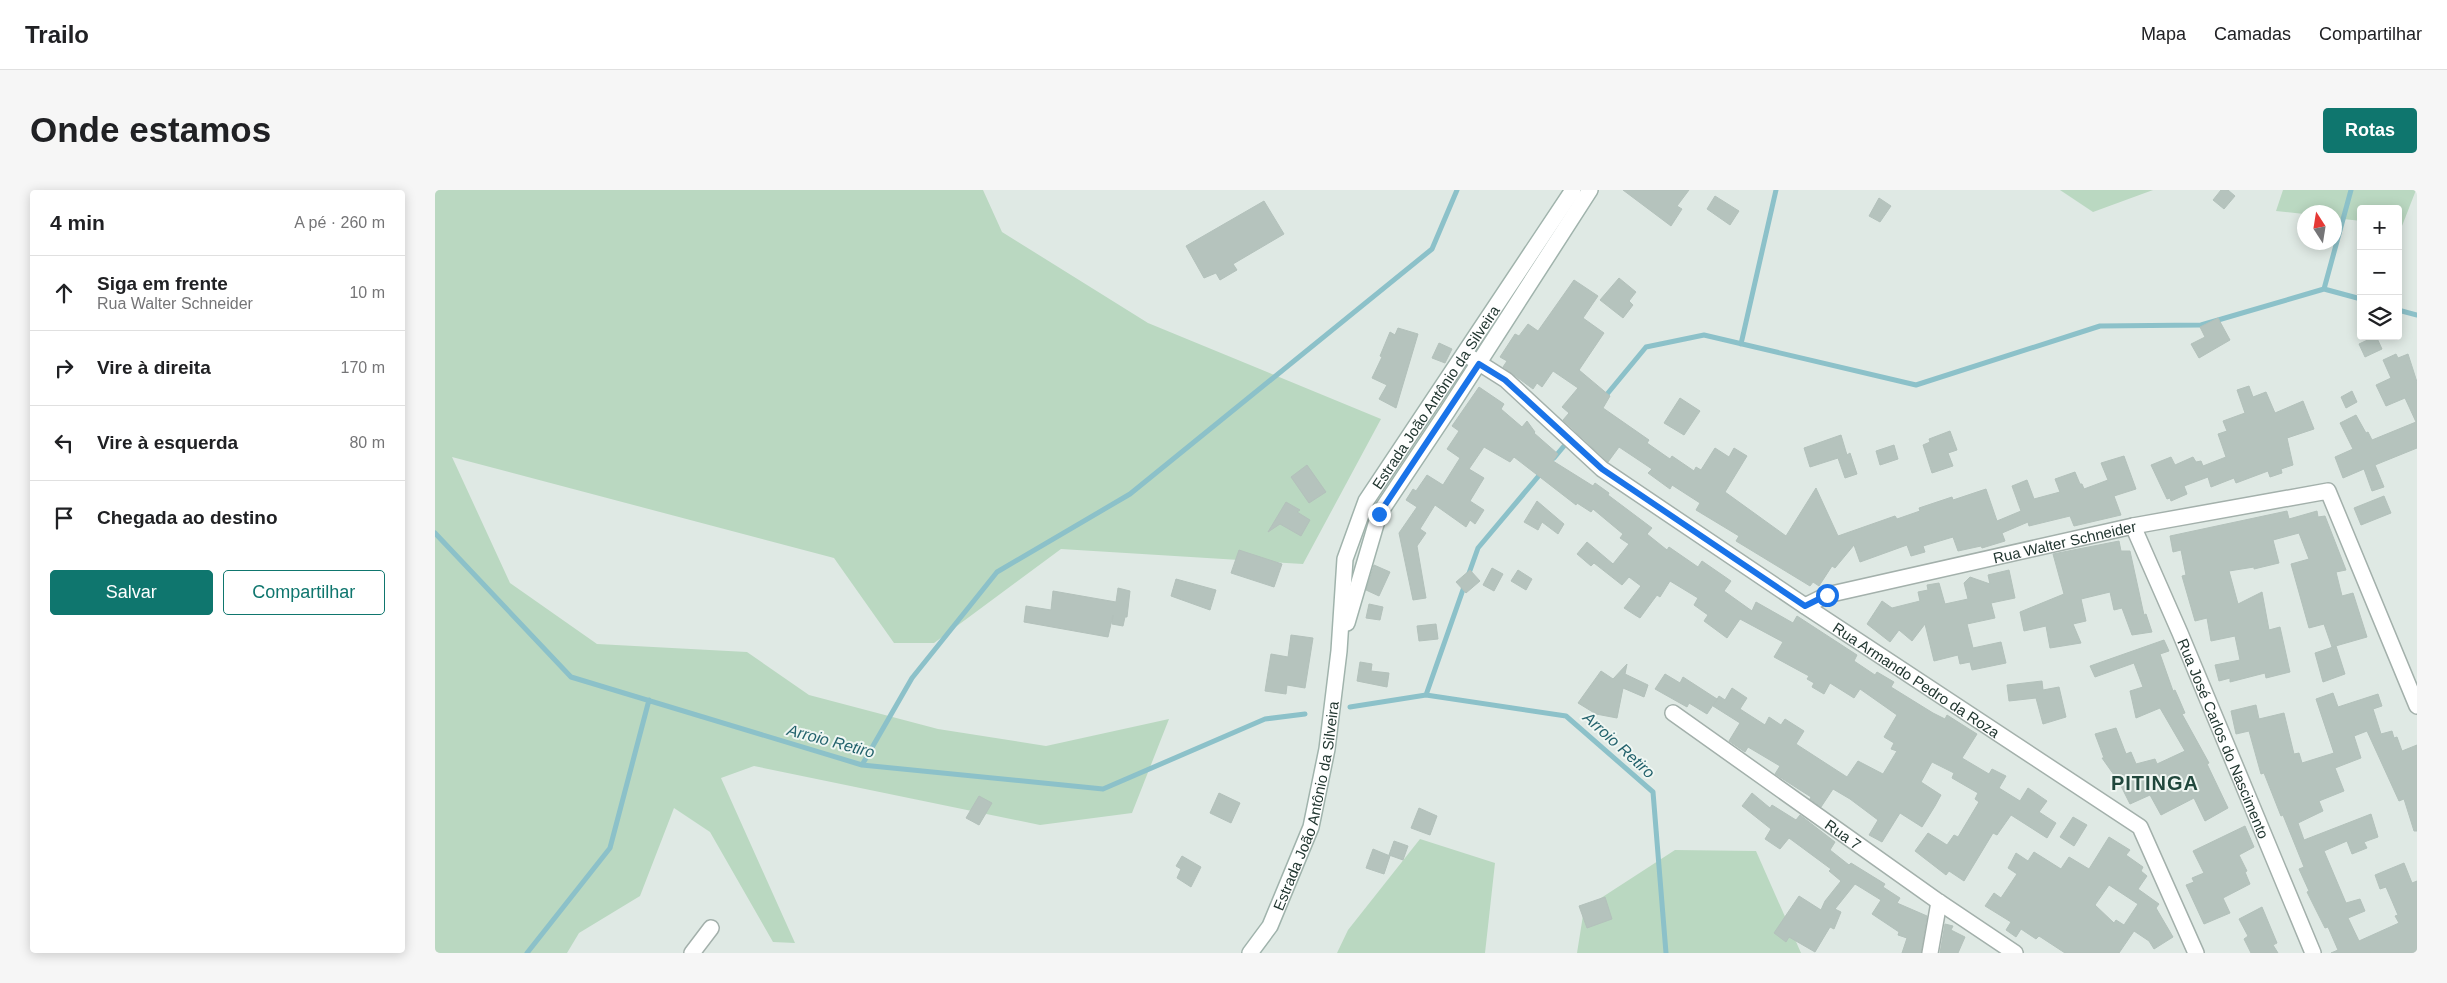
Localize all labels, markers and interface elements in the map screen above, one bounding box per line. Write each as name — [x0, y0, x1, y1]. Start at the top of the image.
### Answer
text: Trailo — [25, 21, 89, 48]
text: Mapa — [2141, 24, 2186, 44]
text: Camadas — [2214, 24, 2291, 44]
text: Compartilhar — [2319, 24, 2422, 44]
button: Rotas — [2323, 108, 2417, 153]
text: Onde estamos — [30, 110, 271, 149]
north arrow — [2297, 205, 2342, 250]
map controls — [2357, 205, 2402, 340]
button: + — [2357, 205, 2402, 250]
text: 4 min — [50, 211, 105, 234]
text: A pé · 260 m — [294, 214, 385, 231]
button: − — [2357, 250, 2402, 295]
text: Siga em frente — [97, 273, 228, 294]
icon: ahead — [50, 279, 78, 307]
text: 10 m — [349, 284, 385, 301]
text: Rua Walter Schneider — [97, 295, 253, 312]
button: layers — [2357, 295, 2402, 340]
street label: Estrada João Antônio da Silveira — [1368, 301, 1503, 492]
icon: right — [50, 354, 78, 382]
text: Vire à direita — [97, 357, 211, 378]
text: 170 m — [341, 359, 385, 376]
icon: left — [50, 429, 78, 457]
text: Vire à esquerda — [97, 432, 238, 453]
text: 80 m — [349, 434, 385, 451]
route end — [1368, 503, 1391, 526]
icon: arrive — [50, 504, 78, 532]
text: Chegada ao destino — [97, 507, 278, 528]
street label: Rua Walter Schneider — [1991, 517, 2137, 566]
button: Salvar — [50, 570, 213, 615]
button: Compartilhar — [223, 570, 385, 615]
route start — [1816, 584, 1839, 607]
street label: Rua Armando Pedro da Roza — [1830, 619, 2004, 741]
street label: Rua José Carlos do Nascimento — [2175, 636, 2273, 841]
street label: Estrada João Antônio da Silveira — [1269, 700, 1341, 913]
water label: Arroio Retiro — [1579, 708, 1658, 781]
water label: Arroio Retiro — [784, 721, 877, 761]
district label: PITINGA — [2111, 772, 2199, 794]
street label: Rua 7 — [1822, 816, 1865, 853]

